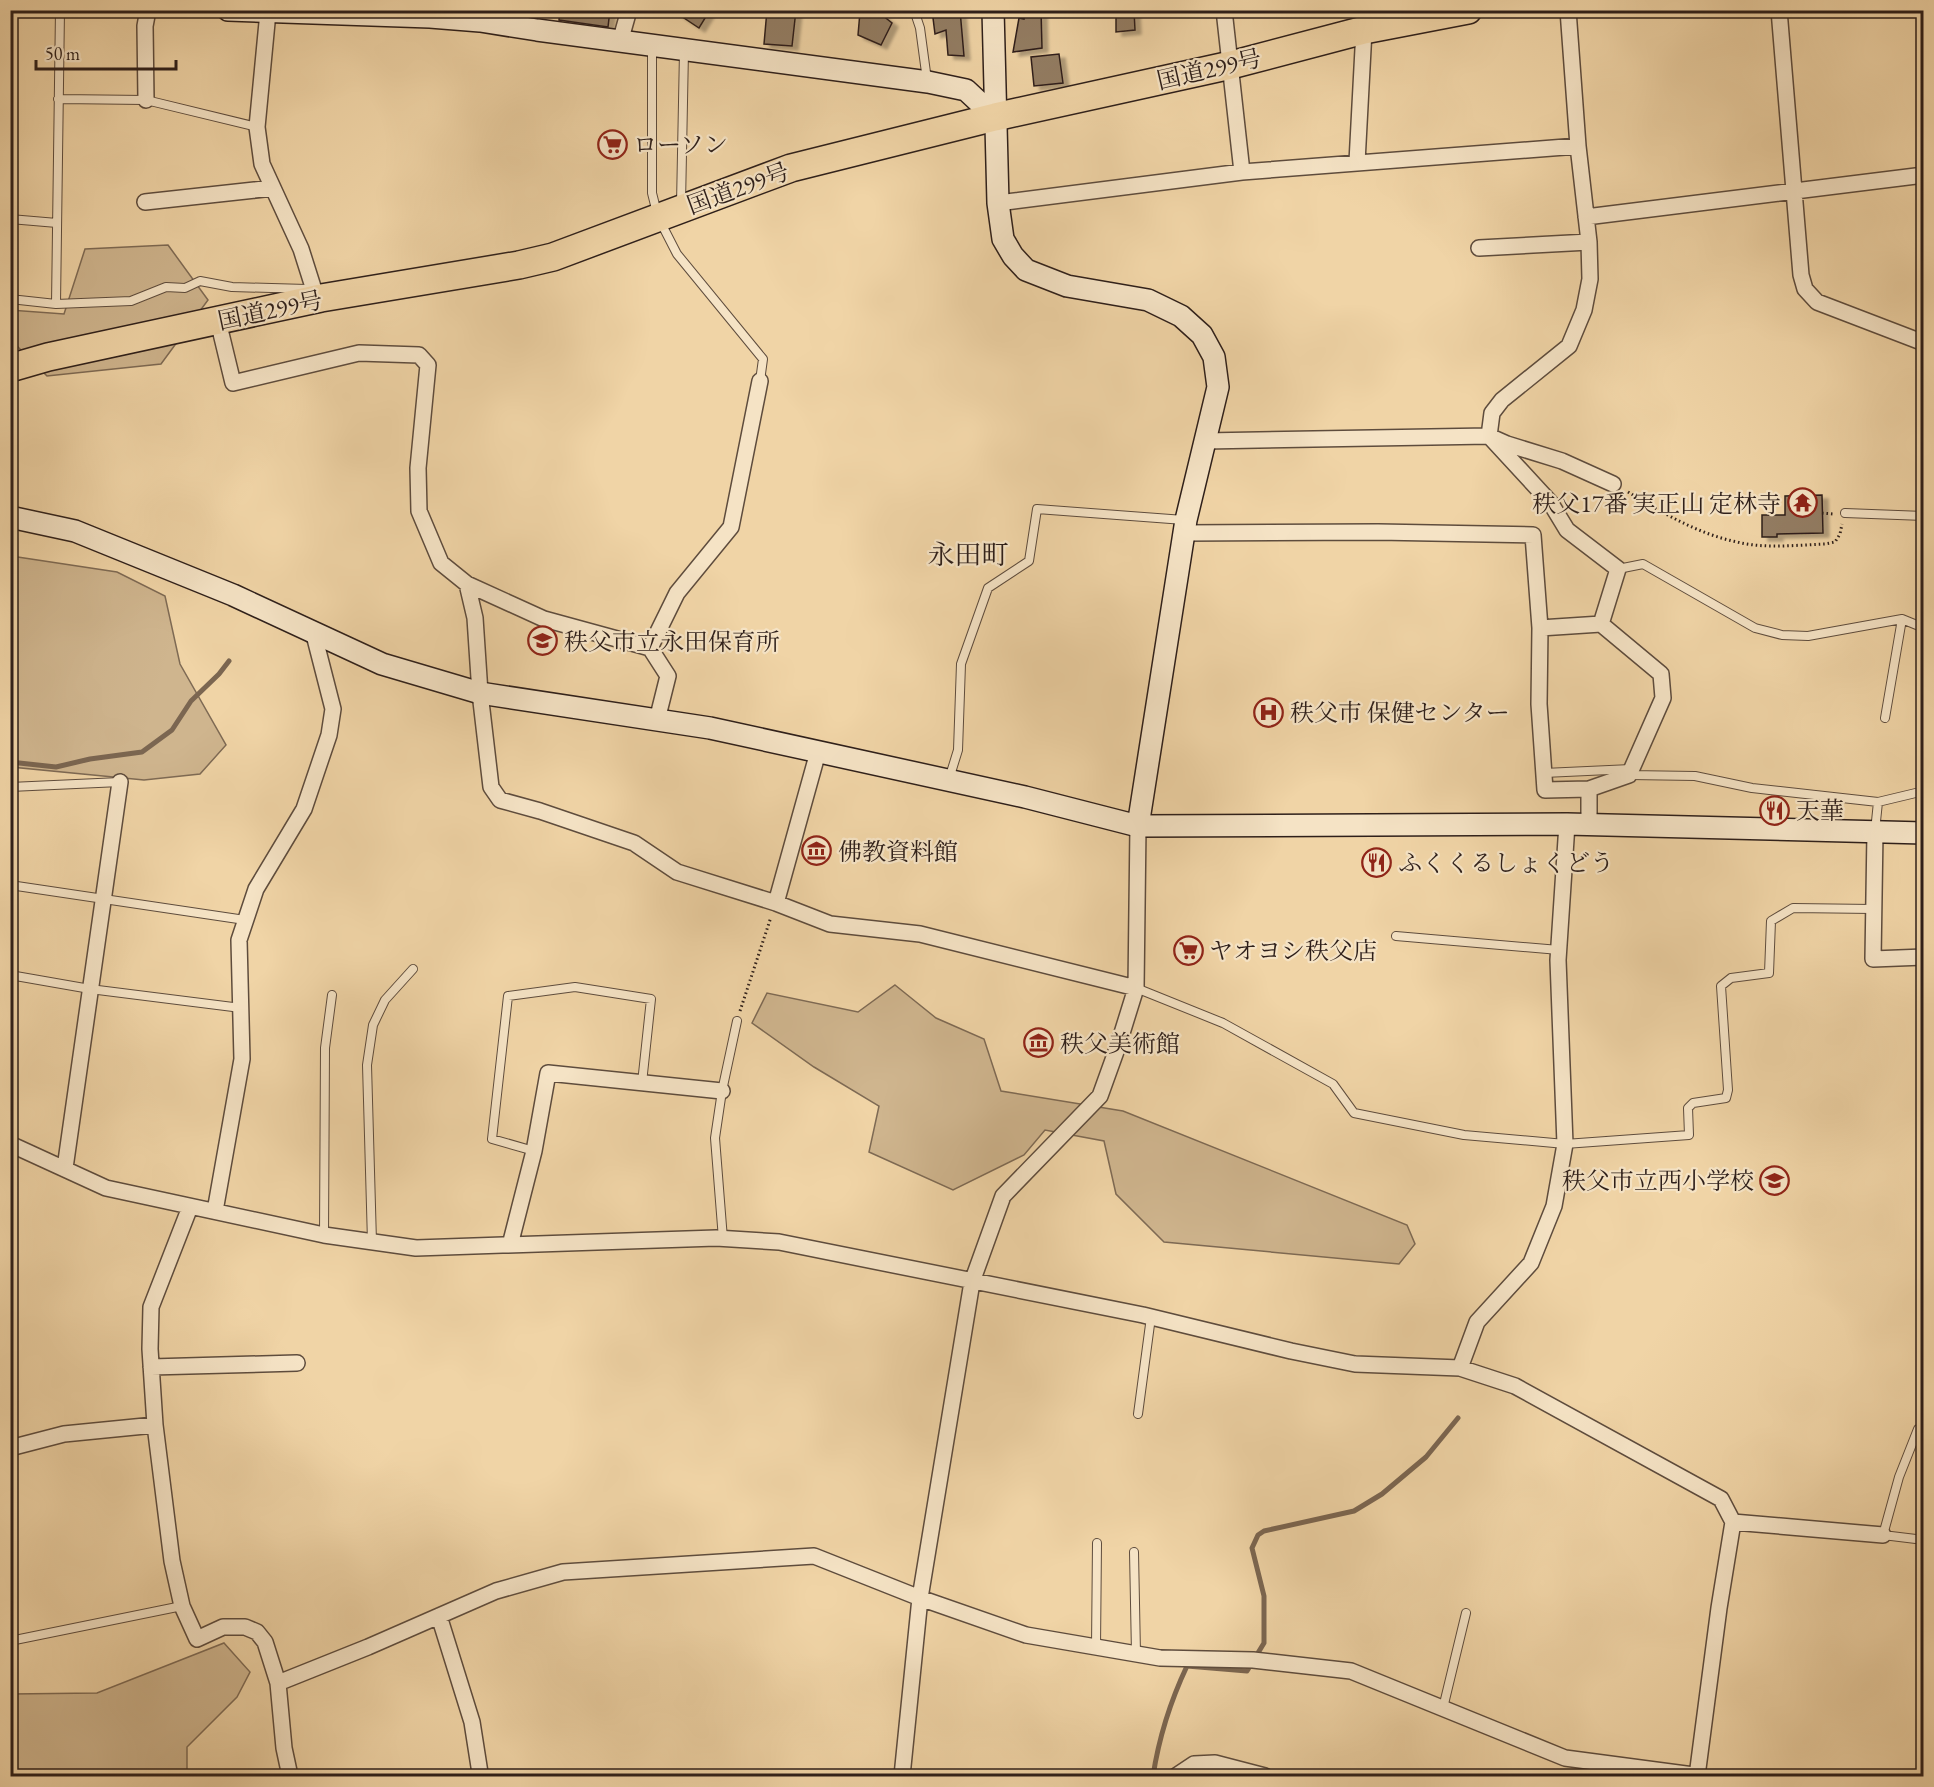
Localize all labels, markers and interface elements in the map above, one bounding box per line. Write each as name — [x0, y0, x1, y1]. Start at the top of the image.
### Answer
scale bar — [36, 33, 176, 71]
text: 50 m — [45, 42, 80, 65]
street label: 国道299号 — [1154, 42, 1264, 96]
supermarket icon: ローソン — [596, 128, 628, 160]
place label: ローソン — [633, 129, 728, 160]
street label: 国道299号 — [683, 155, 793, 221]
street label: 国道299号 — [215, 284, 325, 336]
temple icon: 秩父17番 実正山 定林寺 — [1786, 487, 1818, 519]
place label: 秩父17番 実正山 定林寺 — [1532, 488, 1781, 519]
district label: 永田町 — [928, 537, 1009, 572]
school or university icon: 秩父市立永田保育所 — [527, 625, 559, 657]
place label: 秩父市立永田保育所 — [564, 626, 780, 657]
hospital icon: 秩父市 保健センター — [1253, 696, 1285, 728]
place label: 秩父市 保健センター — [1290, 697, 1510, 728]
restaurant icon: 天華 — [1759, 794, 1791, 826]
place label: 天華 — [1796, 795, 1844, 826]
museum icon: 佛教資料館 — [801, 835, 833, 867]
place label: 佛教資料館 — [838, 836, 958, 867]
restaurant icon: ふくくるしょくどう — [1361, 846, 1393, 878]
place label: ふくくるしょくどう — [1398, 847, 1614, 878]
supermarket icon: ヤオヨシ秩父店 — [1172, 934, 1204, 966]
place label: ヤオヨシ秩父店 — [1209, 935, 1377, 966]
museum icon: 秩父美術館 — [1023, 1027, 1055, 1059]
place label: 秩父美術館 — [1060, 1028, 1180, 1059]
school or university icon: 秩父市立西小学校 — [1759, 1164, 1791, 1196]
place label: 秩父市立西小学校 — [1562, 1165, 1754, 1196]

